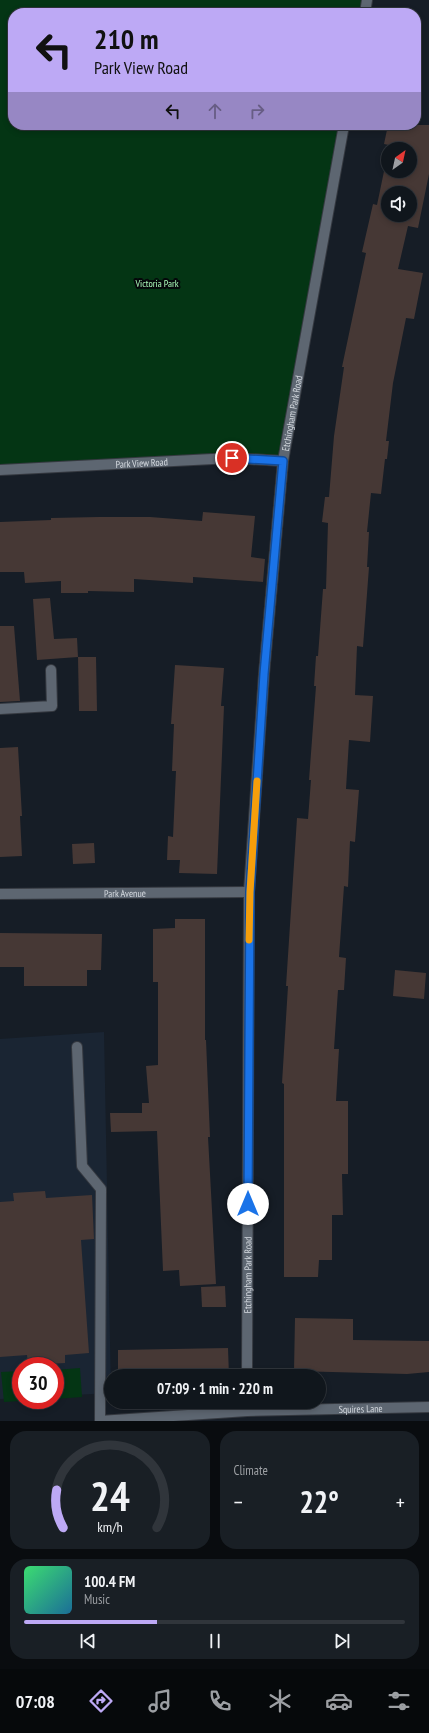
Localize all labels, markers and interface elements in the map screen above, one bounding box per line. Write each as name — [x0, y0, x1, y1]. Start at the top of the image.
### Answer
text: 210 m — [94, 20, 158, 57]
icon: left — [28, 24, 80, 76]
text: Park View Road — [94, 56, 188, 79]
icon: left — [162, 100, 184, 122]
icon: ahead — [204, 100, 226, 122]
icon: right — [246, 100, 268, 122]
north arrow — [381, 142, 417, 178]
map controls — [381, 142, 417, 222]
button: sound — [381, 186, 417, 222]
park label: Victoria Park — [134, 277, 179, 290]
street label: Etchingham Park Road — [278, 374, 305, 452]
pin — [215, 441, 249, 475]
icon: arrive — [221, 447, 243, 469]
street label: Park View Road — [115, 455, 168, 471]
street label: Park Avenue — [104, 886, 146, 900]
position arrow — [227, 1183, 269, 1225]
street label: Etchingham Park Road — [241, 1237, 254, 1313]
speed limit sign: 30 — [12, 1357, 64, 1409]
text: 07:09 · 1 min · 220 m — [157, 1379, 273, 1398]
street label: Squires Lane — [338, 1402, 383, 1415]
text: Climate — [234, 1462, 268, 1479]
text: 24 — [90, 1469, 130, 1522]
text: 22° — [299, 1482, 339, 1521]
text: − — [234, 1488, 243, 1516]
text: + — [396, 1488, 405, 1516]
text: km/h — [97, 1517, 122, 1536]
text: 100.4 FM — [84, 1572, 135, 1591]
text: Music — [84, 1591, 110, 1608]
icon: previous — [77, 1630, 99, 1652]
icon: pause — [204, 1630, 226, 1652]
icon: next — [331, 1630, 353, 1652]
icon: directions — [87, 1687, 115, 1715]
icon: music — [146, 1687, 174, 1715]
icon: phone — [206, 1687, 234, 1715]
icon: climate — [266, 1687, 294, 1715]
icon: car — [325, 1687, 353, 1715]
icon: filters — [385, 1687, 413, 1715]
text: 07:08 — [16, 1690, 55, 1713]

